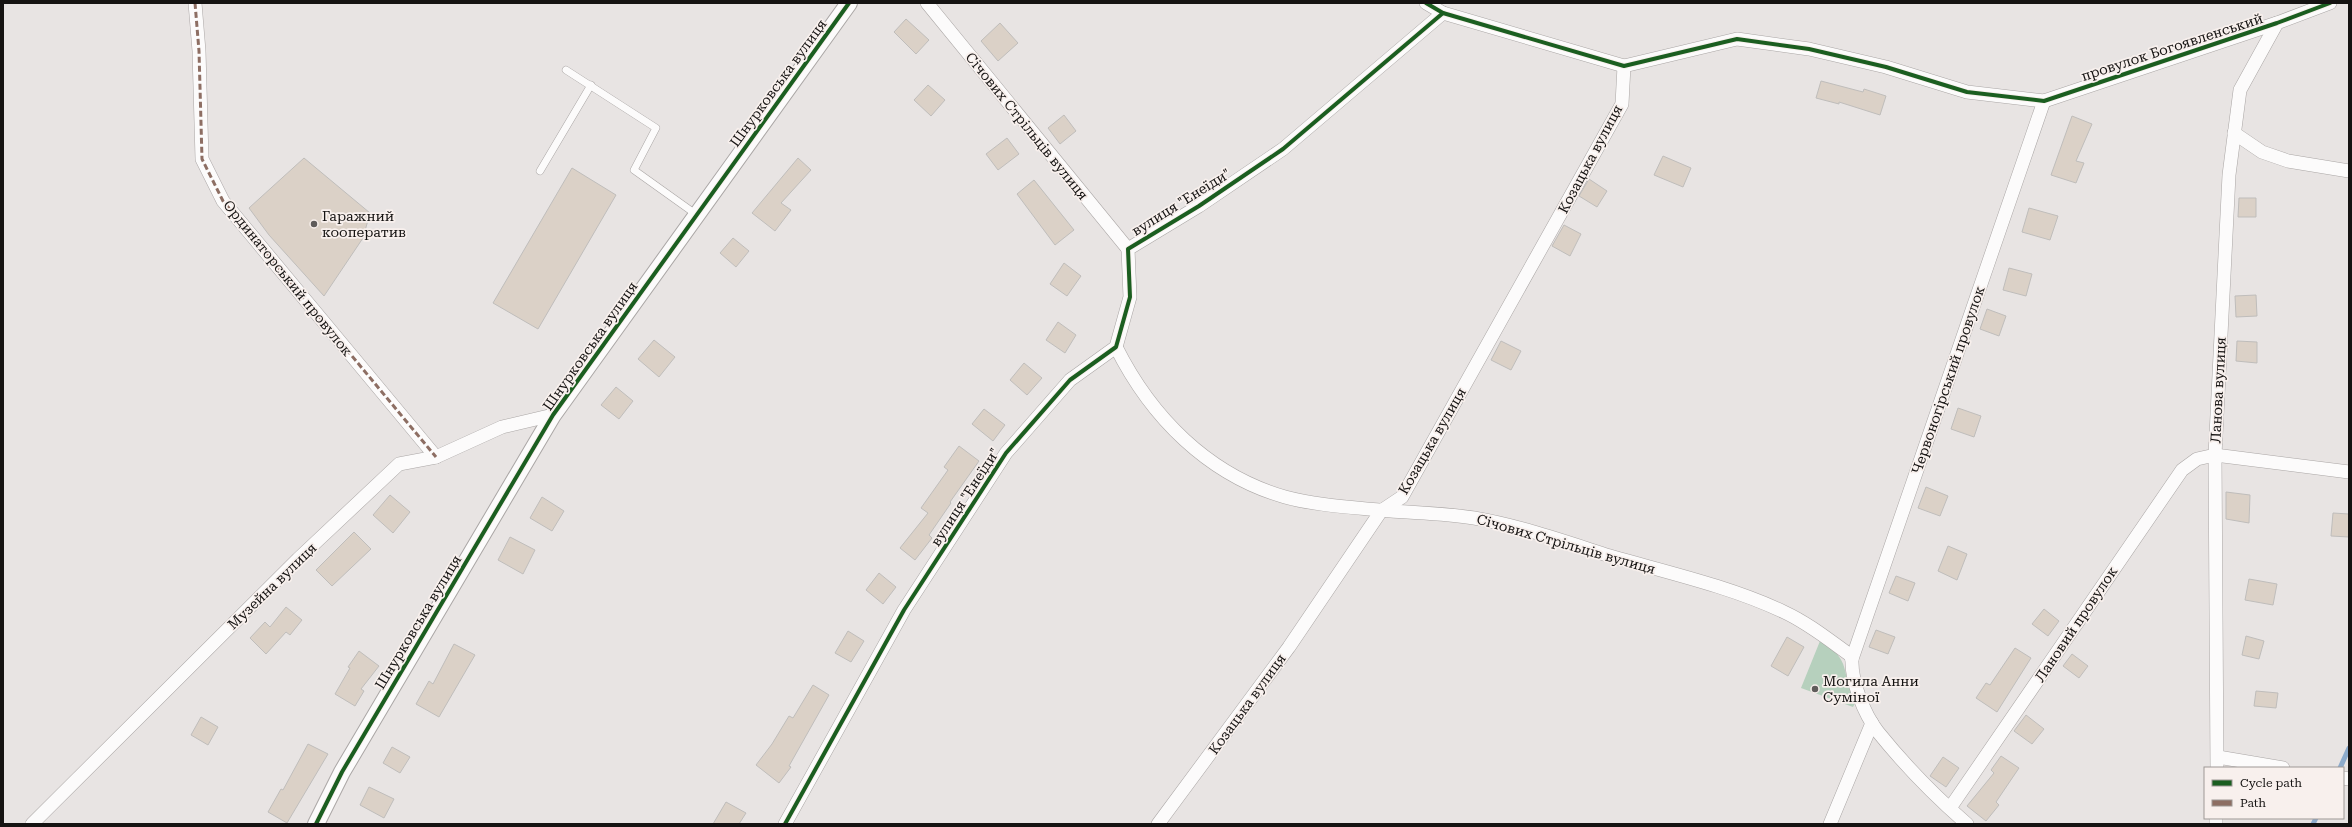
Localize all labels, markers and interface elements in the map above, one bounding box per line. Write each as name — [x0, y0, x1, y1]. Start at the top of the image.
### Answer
street label: провулок Богоявленський — [2079, 10, 2265, 84]
street label: Шнурковська вулиця — [726, 16, 830, 150]
street label: Січових Стрільців вулиця — [963, 49, 1091, 203]
street label: Козацька вулиця — [1555, 102, 1625, 216]
street label: вулиця "Енеїди" — [1129, 165, 1233, 239]
street label: Ординаторський провулок — [220, 197, 356, 359]
place label: Гаражний кооператив — [322, 208, 406, 240]
marker: Гаражний кооператив — [309, 219, 319, 229]
street label: Шнурковська вулиця — [539, 279, 641, 413]
street label: Червоногірський провулок — [1908, 284, 1988, 476]
street label: Ланова вулиця — [2207, 336, 2229, 444]
street label: Козацька вулиця — [1395, 385, 1469, 497]
street label: вулиця "Енеїди" — [927, 445, 1003, 549]
street label: Січових Стрільців вулиця — [1475, 511, 1657, 577]
street label: Музейна вулиця — [224, 540, 320, 632]
street label: Шнурковська вулиця — [372, 552, 464, 692]
street label: Лановий провулок — [2031, 563, 2121, 685]
street label: Козацька вулиця — [1205, 651, 1289, 757]
place label: Могила Анни Суміної — [1823, 673, 1919, 705]
marker: Могила Анни Суміної — [1810, 684, 1820, 694]
legend — [2204, 767, 2344, 819]
text: Cycle path — [2240, 776, 2302, 790]
text: Path — [2240, 796, 2266, 810]

